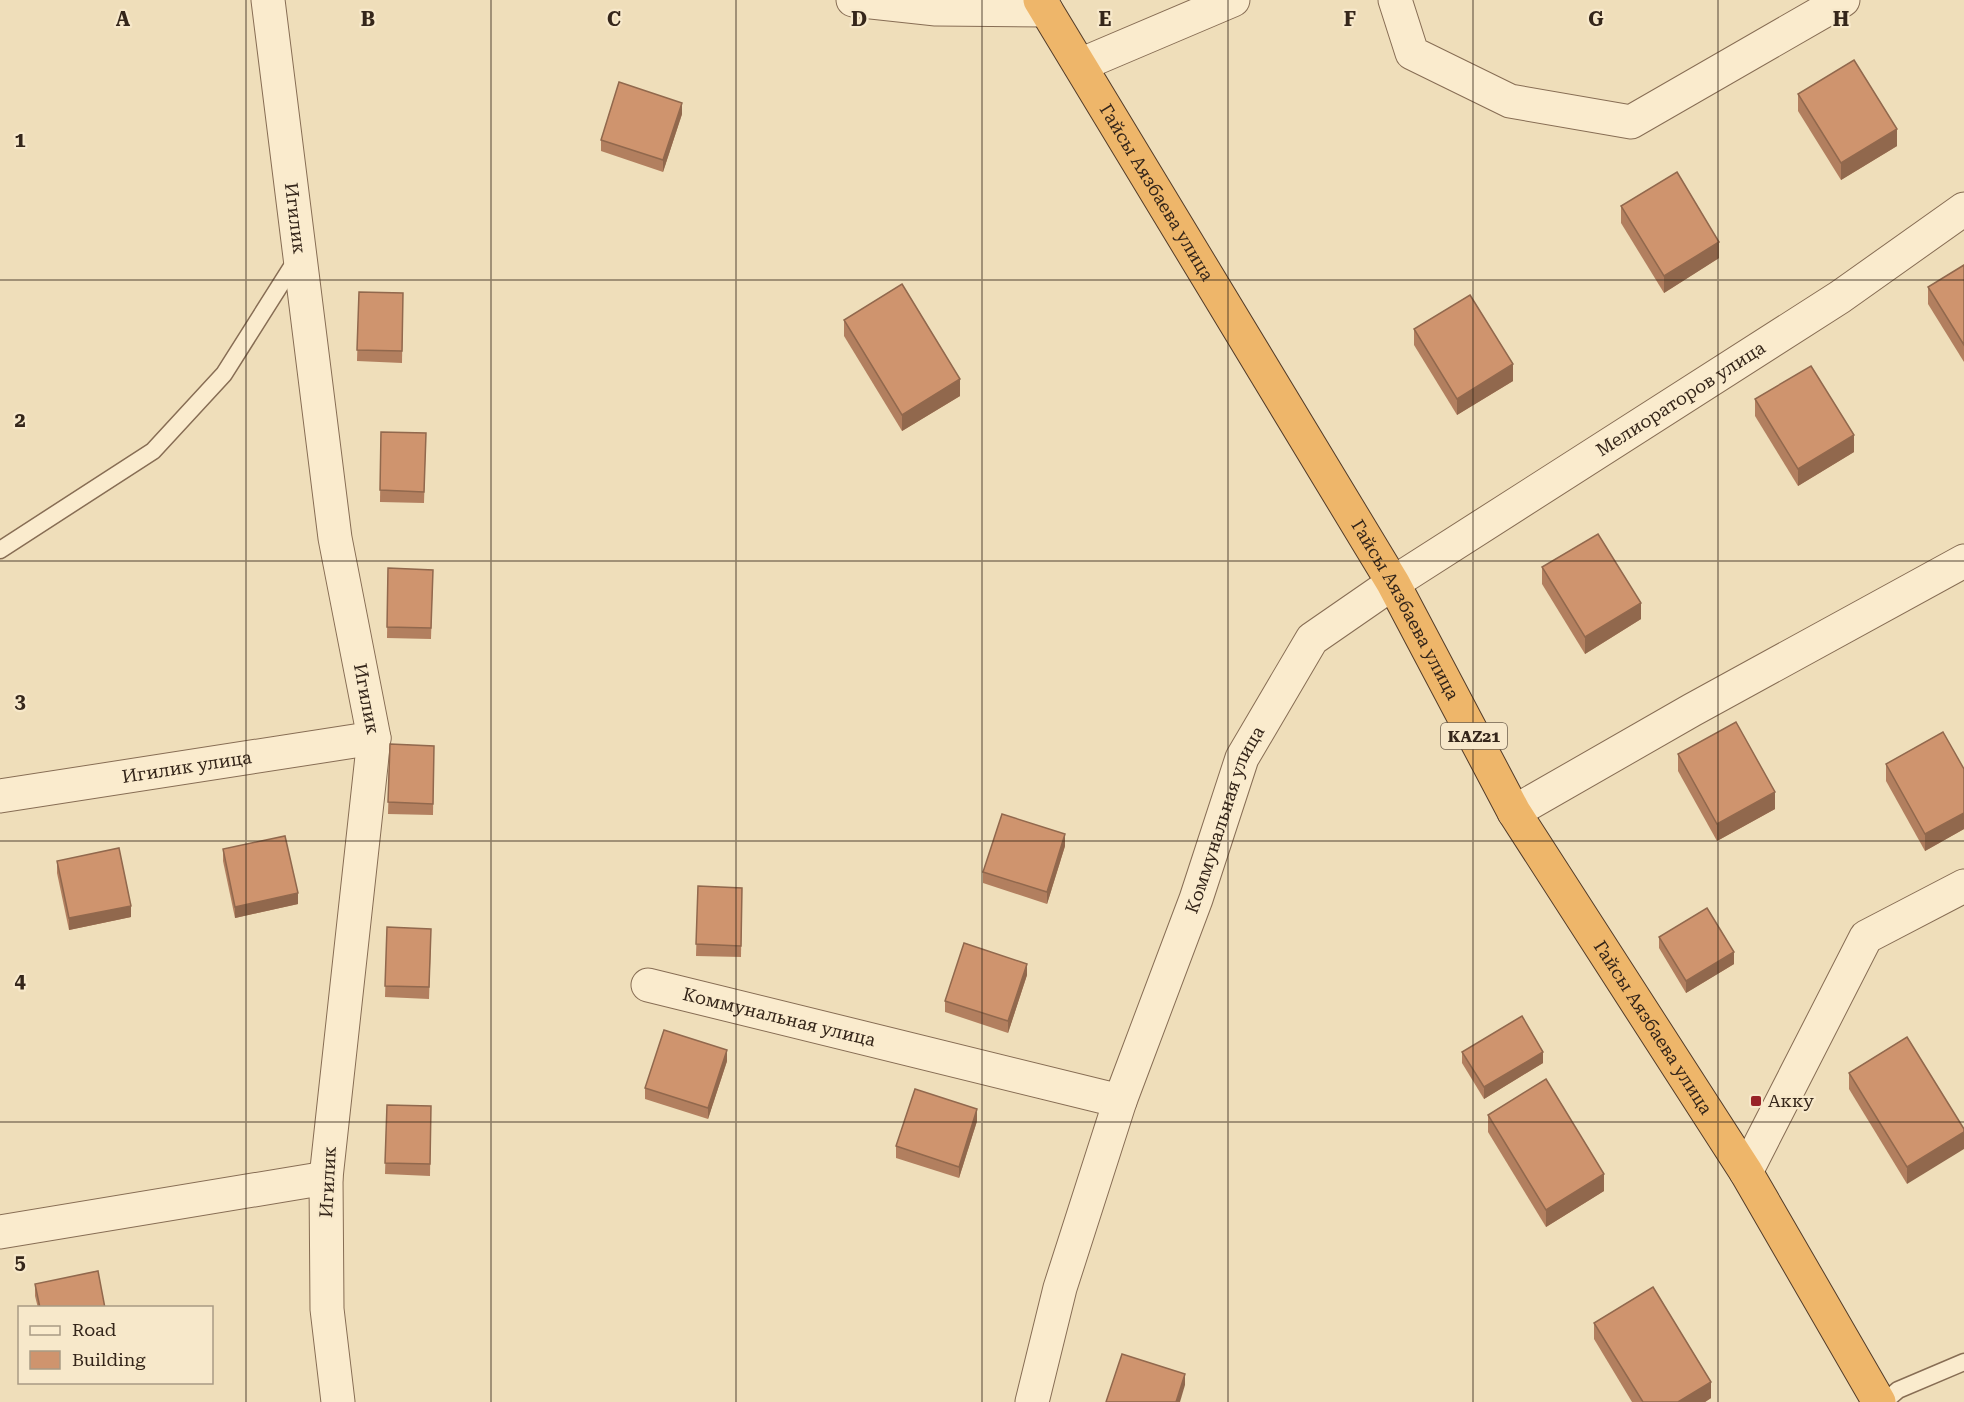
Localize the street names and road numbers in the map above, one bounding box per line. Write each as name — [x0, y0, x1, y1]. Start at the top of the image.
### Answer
street label: Гайсы Аязбаева улица — [1095, 100, 1219, 285]
street label: Игилик — [281, 181, 311, 255]
street label: Мелиораторов улица — [1592, 337, 1769, 460]
street label: Гайсы Аязбаева улица — [1347, 516, 1464, 704]
street label: Игилик — [350, 662, 384, 736]
street label: Коммунальная улица — [1181, 722, 1268, 916]
road number: KAZ21 — [1441, 723, 1507, 749]
street label: Игилик улица — [120, 746, 253, 787]
street label: Гайсы Аязбаева улица — [1590, 936, 1717, 1118]
street label: Коммунальная улица — [681, 983, 878, 1051]
street label: Игилик — [315, 1146, 340, 1218]

